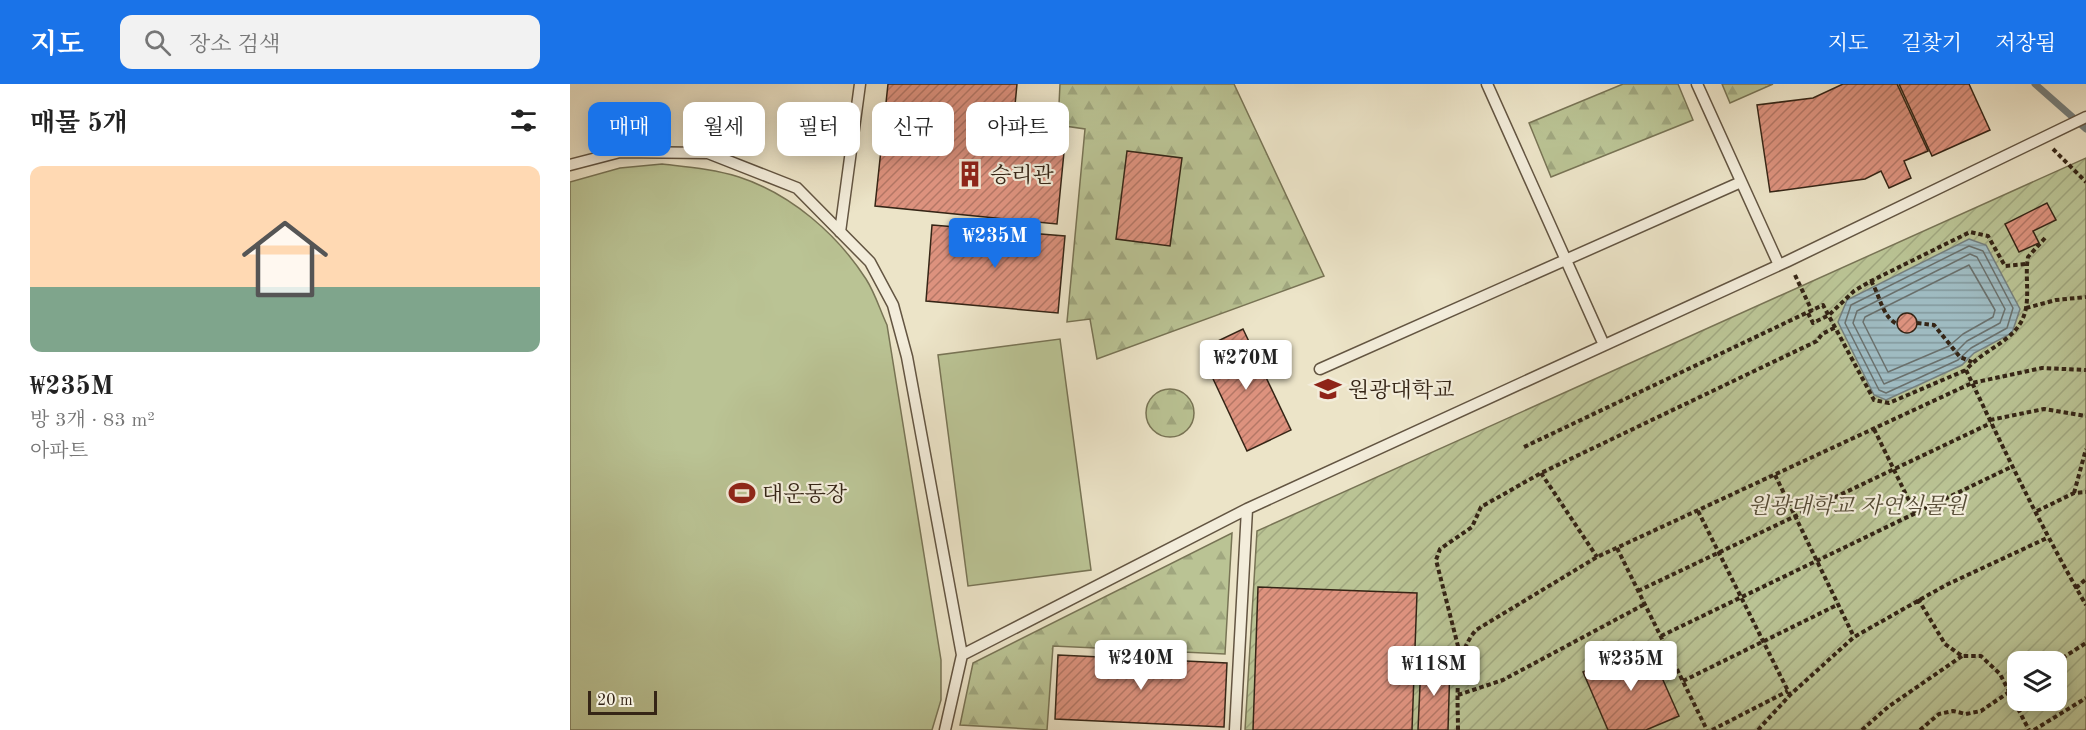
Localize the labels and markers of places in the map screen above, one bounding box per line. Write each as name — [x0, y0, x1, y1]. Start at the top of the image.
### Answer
building icon: 승리관 — [955, 159, 985, 189]
place label: 승리관 — [990, 164, 1055, 187]
pin: ₩235M — [953, 218, 1037, 269]
pin: ₩270M — [1204, 340, 1288, 391]
school or university icon: 원광대학교 — [1313, 374, 1343, 404]
place label: 원광대학교 — [1348, 379, 1454, 402]
sports icon: 대운동장 — [727, 478, 757, 508]
place label: 대운동장 — [762, 483, 848, 506]
pin: ₩240M — [1099, 640, 1183, 691]
pin: ₩235M — [1589, 641, 1673, 692]
pin: ₩118M — [1392, 646, 1476, 697]

